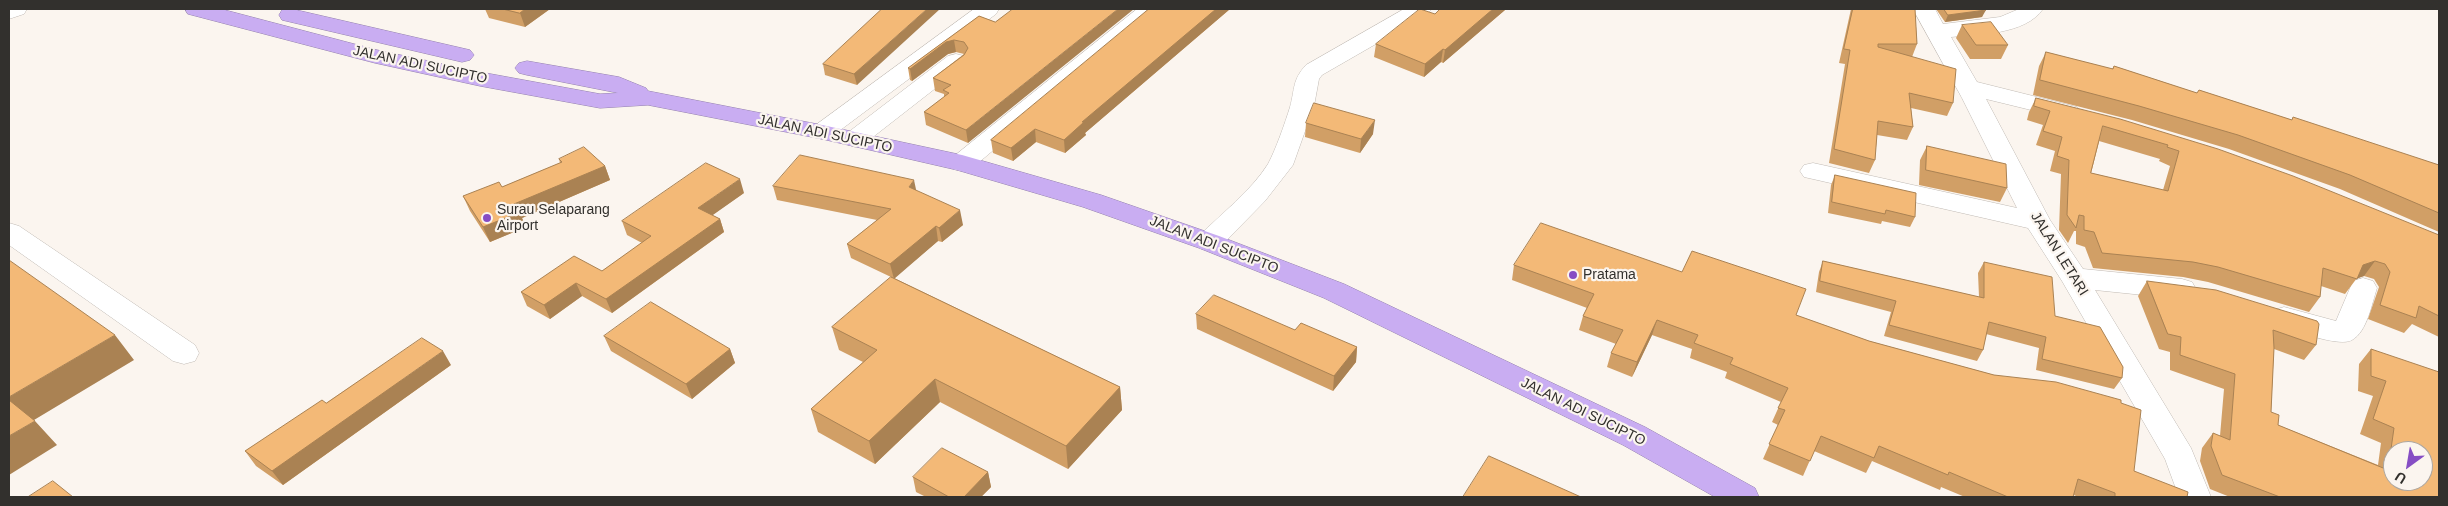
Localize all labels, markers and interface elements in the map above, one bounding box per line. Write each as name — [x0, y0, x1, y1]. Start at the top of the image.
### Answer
street label: JALAN ADI SUCIPTO — [351, 43, 489, 87]
street label: JALAN ADI SUCIPTO — [756, 112, 894, 156]
place label: Surau Selaparang Airport — [497, 202, 610, 234]
street label: JALAN LETARI — [2027, 209, 2091, 299]
marker: Surau Selaparang Airport — [481, 212, 493, 224]
street label: JALAN ADI SUCIPTO — [1147, 213, 1281, 277]
place label: Pratama — [1583, 267, 1636, 283]
marker: Pratama — [1567, 269, 1579, 281]
street label: JALAN ADI SUCIPTO — [1518, 374, 1648, 450]
north arrow — [2383, 441, 2433, 491]
text: U — [2392, 468, 2409, 487]

